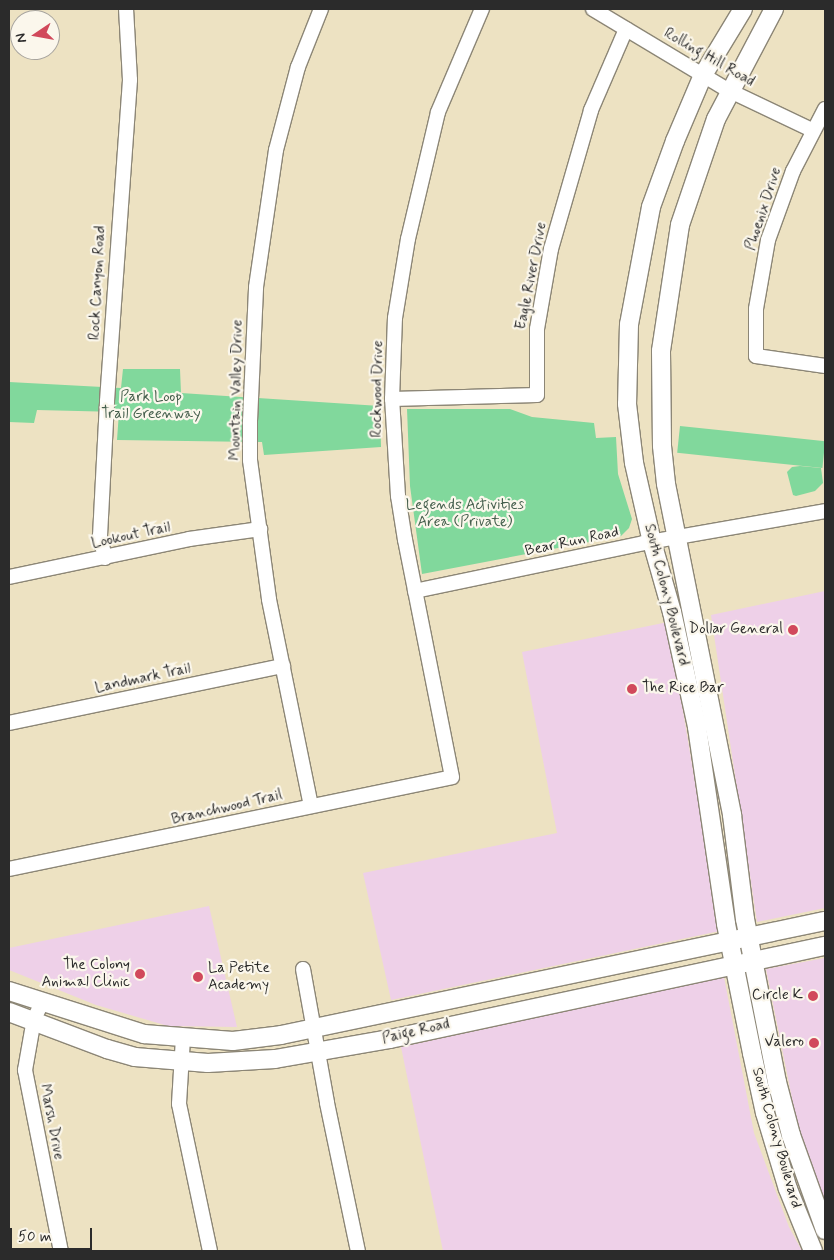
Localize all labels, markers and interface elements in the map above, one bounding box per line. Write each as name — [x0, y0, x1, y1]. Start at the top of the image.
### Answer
north arrow — [10, 10, 60, 60]
street label: Rolling Hill Road — [661, 25, 757, 91]
text: N — [12, 31, 31, 44]
street label: Phoenix Drive — [742, 166, 786, 252]
street label: Eagle River Drive — [513, 221, 551, 331]
street label: Rock Canyon Road — [86, 225, 110, 341]
street label: Mountain Valley Drive — [227, 320, 247, 460]
street label: Rockwood Drive — [368, 341, 388, 437]
park label: Park Loop Trail Greenway — [101, 388, 201, 423]
park label: Legends Activities Area (Private) — [406, 496, 524, 531]
street label: Lookout Trail — [90, 519, 172, 553]
street label: South Colony Boulevard — [640, 522, 692, 668]
street label: Bear Run Road — [525, 524, 619, 560]
place label: Dollar General — [690, 621, 783, 639]
marker: Dollar General — [787, 624, 799, 636]
street label: Landmark Trail — [94, 660, 192, 698]
place label: The Rice Bar — [642, 680, 722, 698]
marker: The Rice Bar — [626, 683, 638, 695]
street label: Branchwood Trail — [171, 787, 283, 829]
place label: The Colony Animal Clinic — [42, 956, 130, 991]
place label: La Petite Academy — [208, 959, 269, 994]
marker: The Colony Animal Clinic — [134, 968, 146, 980]
marker: La Petite Academy — [192, 971, 204, 983]
place label: Circle K — [751, 987, 803, 1005]
marker: Circle K — [807, 990, 819, 1002]
street label: Paige Road — [381, 1016, 451, 1048]
place label: Valero — [764, 1034, 804, 1052]
marker: Valero — [808, 1037, 820, 1049]
street label: South Colony Boulevard — [747, 1065, 805, 1211]
street label: Marsh Drive — [35, 1083, 67, 1161]
scale bar — [12, 1218, 95, 1250]
text: 50 m — [18, 1227, 52, 1247]

